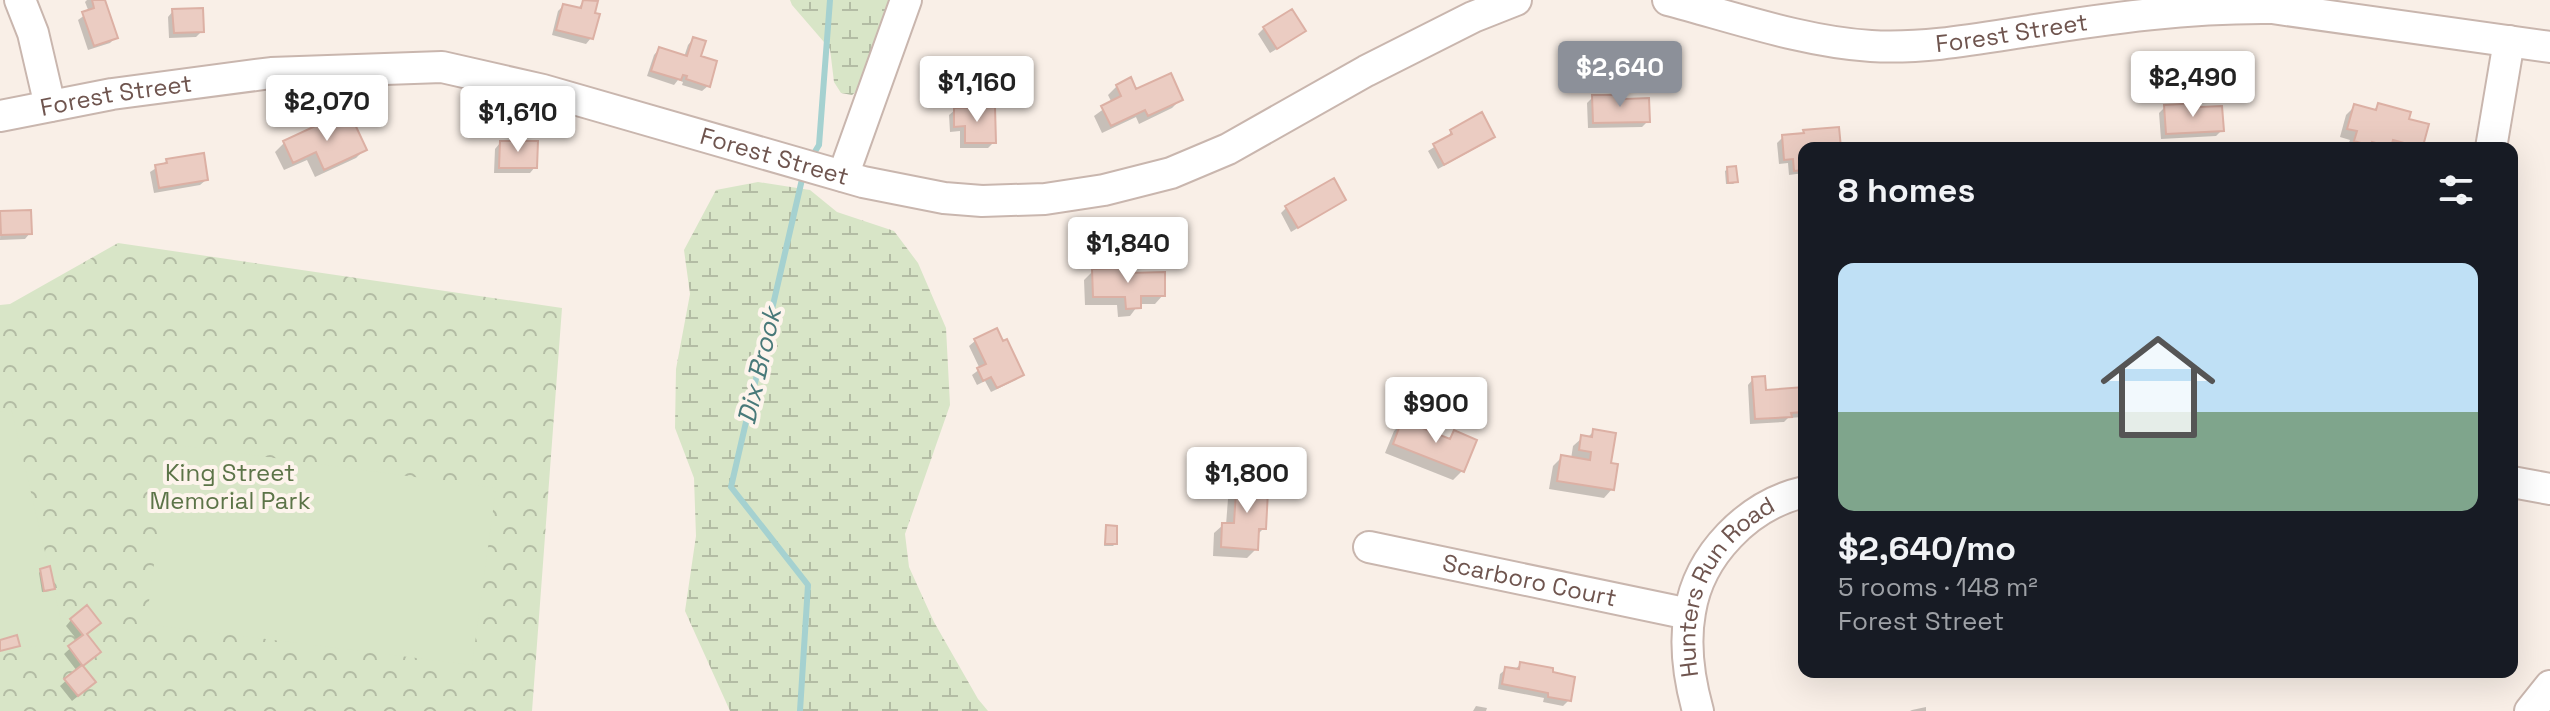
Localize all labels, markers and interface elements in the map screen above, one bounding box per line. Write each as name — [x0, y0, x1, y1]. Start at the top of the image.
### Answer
street label: Forest Street — [1934, 6, 2090, 59]
pin: $2,640 — [1555, 41, 1685, 109]
text: $2,640 — [1576, 50, 1664, 84]
pin: $2,490 — [2128, 51, 2258, 119]
pin: $1,160 — [912, 56, 1042, 124]
text: $2,490 — [2149, 60, 2237, 94]
text: $1,160 — [938, 65, 1016, 99]
street label: Forest Street — [37, 68, 194, 123]
pin: $2,070 — [262, 75, 392, 143]
text: $2,070 — [284, 84, 370, 118]
pin: $1,610 — [453, 86, 583, 154]
text: $1,610 — [478, 95, 558, 129]
street label: Forest Street — [697, 120, 853, 192]
icon: filters — [2434, 168, 2478, 212]
text: 8 homes — [1838, 169, 1975, 212]
pin: $1,840 — [1063, 217, 1193, 285]
text: $1,840 — [1086, 226, 1170, 260]
water label: Dix Brook — [729, 302, 790, 427]
icon: home — [2086, 315, 2230, 459]
pin: $900 — [1389, 377, 1483, 445]
text: $900 — [1403, 386, 1469, 420]
pin: $1,800 — [1182, 447, 1312, 515]
text: $1,800 — [1205, 456, 1289, 490]
park label: King Street Memorial Park — [149, 457, 311, 516]
street label: Hunters Run Road — [1671, 489, 1780, 679]
text: $2,640/mo — [1838, 527, 2016, 570]
street label: Scarboro Court — [1440, 547, 1619, 613]
text: 5 rooms · 148 m² — [1838, 570, 2038, 604]
text: Forest Street — [1838, 604, 2004, 638]

